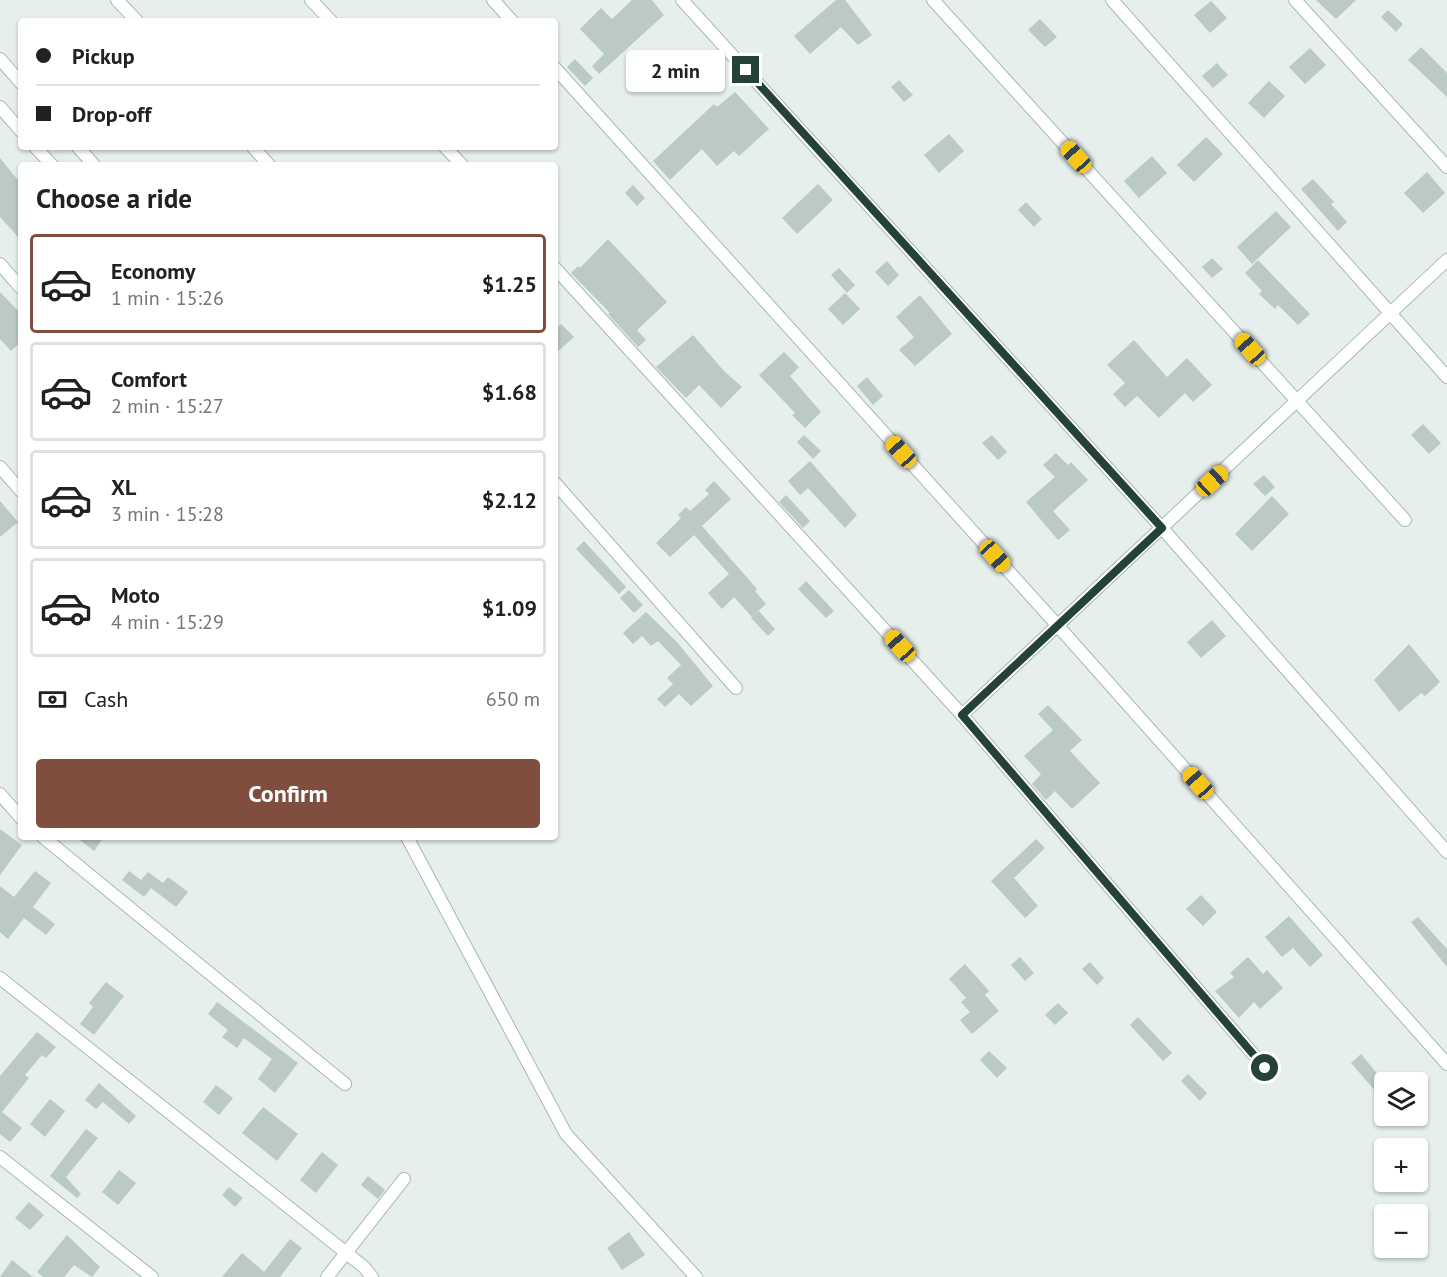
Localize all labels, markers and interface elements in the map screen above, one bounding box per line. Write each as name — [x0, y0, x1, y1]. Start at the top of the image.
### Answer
text: Pickup — [72, 42, 135, 70]
callout: 2 min — [626, 49, 725, 91]
route end — [732, 56, 759, 83]
text: 2 min — [651, 58, 700, 84]
text: Drop-off — [72, 100, 151, 128]
car — [1057, 138, 1095, 176]
text: Choose a ride — [36, 181, 192, 215]
icon: car — [39, 257, 93, 311]
text: Economy — [111, 257, 195, 285]
text: $1.25 — [482, 270, 537, 298]
text: 1 min · 15:26 — [111, 285, 224, 311]
car — [1231, 330, 1269, 368]
icon: car — [39, 365, 93, 419]
text: Comfort — [111, 365, 187, 393]
text: $1.68 — [482, 378, 537, 406]
text: 2 min · 15:27 — [111, 393, 224, 419]
car — [882, 433, 920, 471]
car — [1193, 462, 1231, 500]
icon: car — [39, 473, 93, 527]
text: XL — [111, 473, 136, 501]
text: $2.12 — [482, 486, 537, 514]
text: 3 min · 15:28 — [111, 501, 224, 527]
car — [976, 537, 1014, 575]
icon: car — [39, 581, 93, 635]
text: Moto — [111, 581, 160, 609]
text: $1.09 — [482, 594, 537, 622]
text: 4 min · 15:29 — [111, 609, 224, 635]
car — [881, 627, 919, 665]
icon: cash — [36, 683, 69, 716]
text: Cash — [84, 685, 128, 713]
text: 650 m — [486, 686, 540, 712]
button: Confirm — [36, 759, 540, 828]
car — [1179, 764, 1217, 802]
route start — [1251, 1054, 1278, 1081]
map controls — [1374, 1072, 1428, 1258]
button: layers — [1374, 1072, 1428, 1126]
button: + — [1374, 1138, 1428, 1192]
button: − — [1374, 1204, 1428, 1258]

